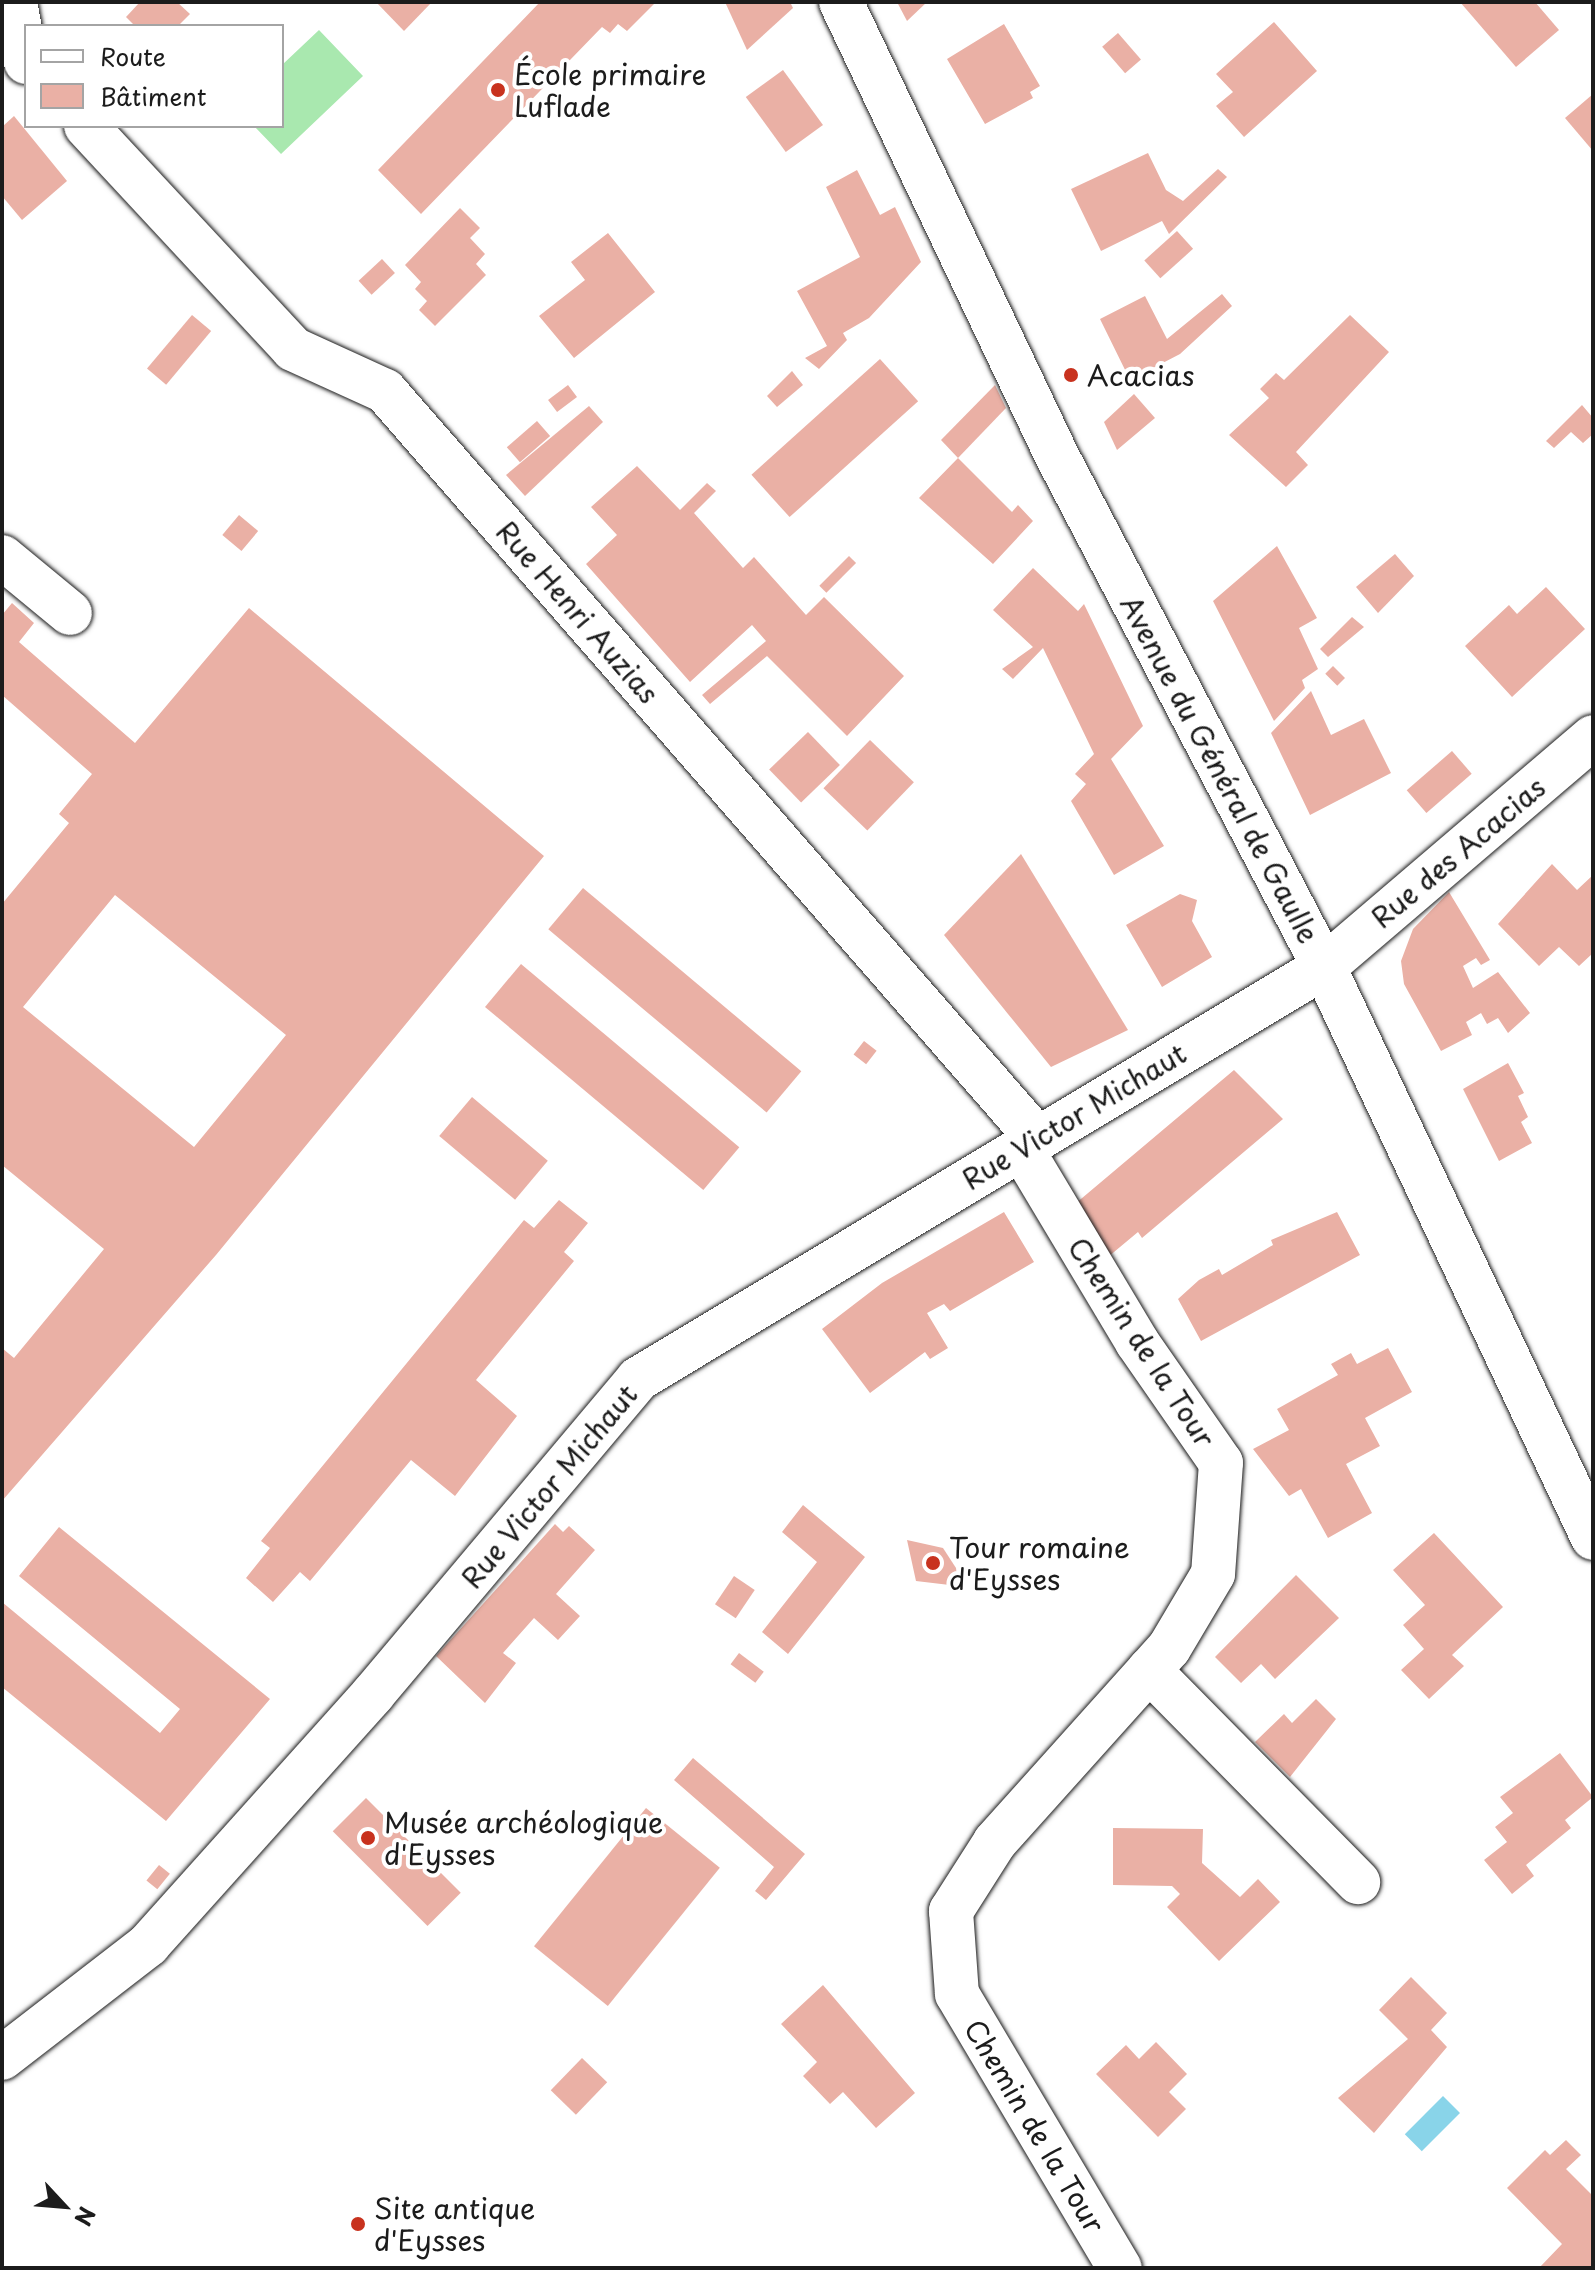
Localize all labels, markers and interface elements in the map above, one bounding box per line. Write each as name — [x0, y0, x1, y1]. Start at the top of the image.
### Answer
legend — [24, 24, 284, 128]
text: Route — [100, 38, 166, 74]
place label: École primaire Luflade — [514, 57, 707, 123]
text: Bâtiment — [100, 78, 207, 114]
marker: École primaire Luflade — [489, 81, 507, 99]
place label: Acacias — [1087, 358, 1194, 392]
marker: Acacias — [1062, 366, 1080, 384]
street label: Rue Henri Auzias — [489, 513, 667, 711]
street label: Avenue du Général de Gaulle — [1113, 588, 1327, 950]
street label: Rue des Acacias — [1362, 768, 1554, 936]
street label: Rue Victor Michaut — [954, 1035, 1194, 1197]
street label: Chemin de la Tour — [1061, 1230, 1223, 1454]
street label: Rue Victor Michaut — [453, 1376, 645, 1596]
place label: Tour romaine d'Eysses — [949, 1530, 1130, 1596]
marker: Tour romaine d'Eysses — [924, 1554, 942, 1572]
place label: Musée archéologique d'Eysses — [384, 1805, 665, 1871]
marker: Musée archéologique d'Eysses — [359, 1829, 377, 1847]
street label: Chemin de la Tour — [957, 2012, 1113, 2240]
north arrow — [24, 2166, 104, 2246]
place label: Site antique d'Eysses — [374, 2191, 537, 2257]
text: N — [67, 2202, 105, 2232]
marker: Site antique d'Eysses — [349, 2215, 367, 2233]

